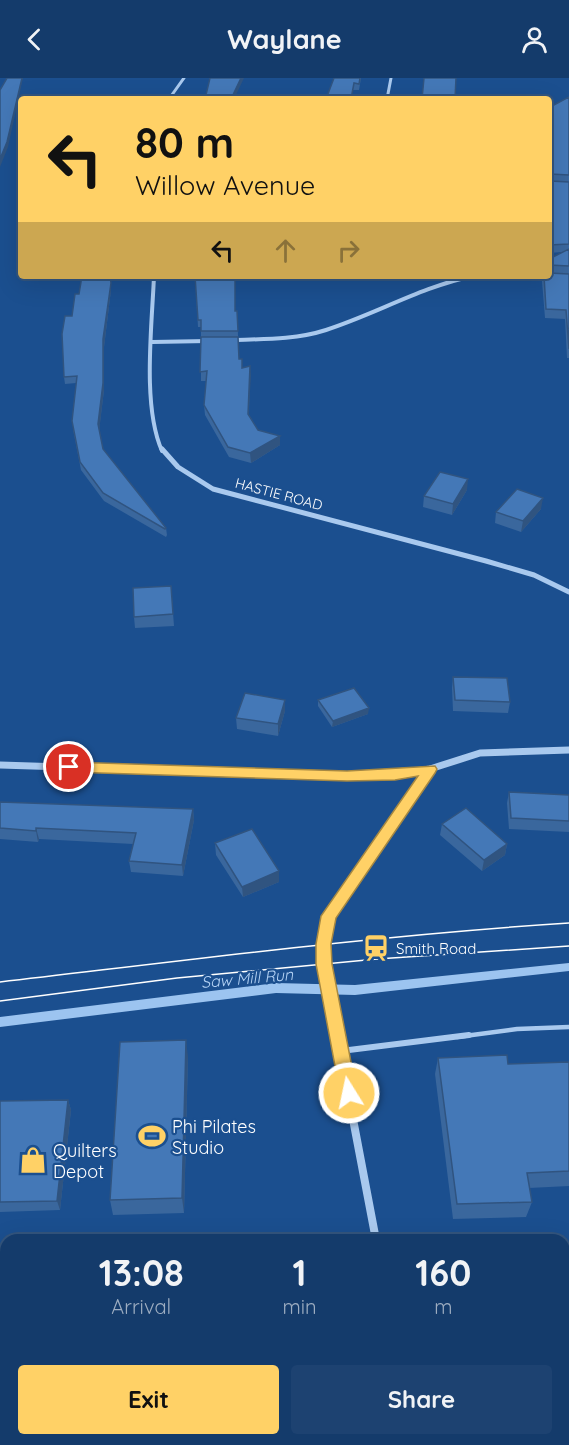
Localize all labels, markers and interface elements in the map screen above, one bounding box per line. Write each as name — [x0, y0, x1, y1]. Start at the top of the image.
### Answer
text: Waylane — [227, 22, 342, 56]
icon: back — [18, 23, 51, 56]
icon: person — [518, 23, 551, 56]
text: 80 m — [135, 116, 234, 169]
icon: left — [36, 120, 114, 198]
text: Willow Avenue — [135, 168, 315, 202]
icon: left — [206, 234, 239, 267]
icon: ahead — [269, 234, 302, 267]
icon: right — [332, 234, 365, 267]
street label: HASTIE ROAD — [233, 474, 325, 514]
pin — [43, 741, 94, 792]
icon: arrive — [52, 750, 85, 783]
station icon: Smith Road — [361, 933, 391, 963]
place label: Smith Road — [396, 939, 476, 958]
water label: Saw Mill Run — [200, 964, 295, 992]
position arrow — [317, 1061, 381, 1125]
place label: Phi Pilates Studio — [172, 1115, 256, 1159]
sports icon: Phi Pilates Studio — [137, 1121, 167, 1151]
place label: Quilters Depot — [53, 1139, 117, 1183]
shop icon: Quilters Depot — [18, 1145, 48, 1175]
text: 13:08 — [99, 1250, 184, 1295]
text: 1 — [292, 1250, 306, 1295]
text: 160 — [415, 1250, 471, 1295]
text: Arrival — [111, 1294, 171, 1319]
text: min — [282, 1294, 317, 1319]
text: m — [434, 1294, 452, 1319]
button: Exit — [18, 1365, 279, 1434]
button: Share — [291, 1365, 552, 1434]

